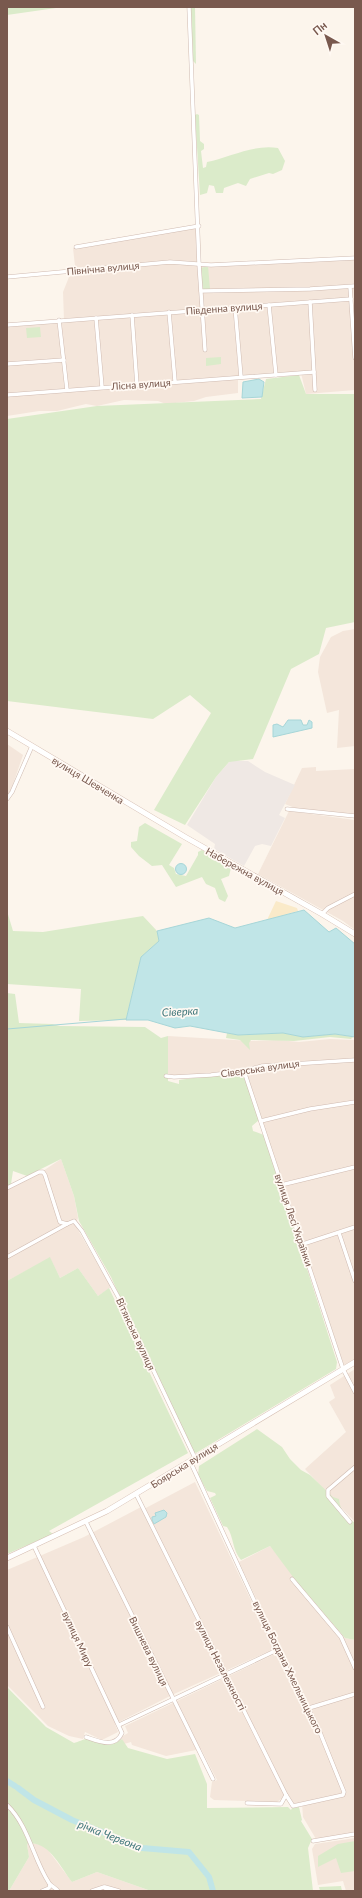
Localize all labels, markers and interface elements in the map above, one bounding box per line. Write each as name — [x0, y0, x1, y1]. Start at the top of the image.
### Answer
north arrow — [306, 16, 346, 56]
text: Пн — [310, 18, 329, 37]
street label: Північна вулиця — [66, 259, 140, 277]
street label: Південна вулиця — [185, 299, 263, 317]
street label: Лісна вулиця — [110, 376, 171, 392]
street label: вулиця Шевченка — [50, 754, 126, 806]
street label: Набережна вулиця — [204, 845, 286, 898]
water label: Сіверка — [161, 1004, 199, 1018]
street label: Сіверська вулиця — [220, 1057, 300, 1079]
street label: вулиця Лесі Українки — [273, 1172, 316, 1268]
street label: Вітянська вулиця — [114, 1296, 158, 1372]
street label: Боярська вулиця — [148, 1440, 220, 1490]
street label: вулиця Богдана Хмельницького — [251, 1599, 326, 1736]
street label: вулиця Миру — [60, 1609, 97, 1670]
street label: Вишнева вулиця — [127, 1614, 171, 1688]
street label: вулиця Незалежності — [193, 1618, 249, 1712]
water label: річка Червона — [76, 1817, 144, 1853]

